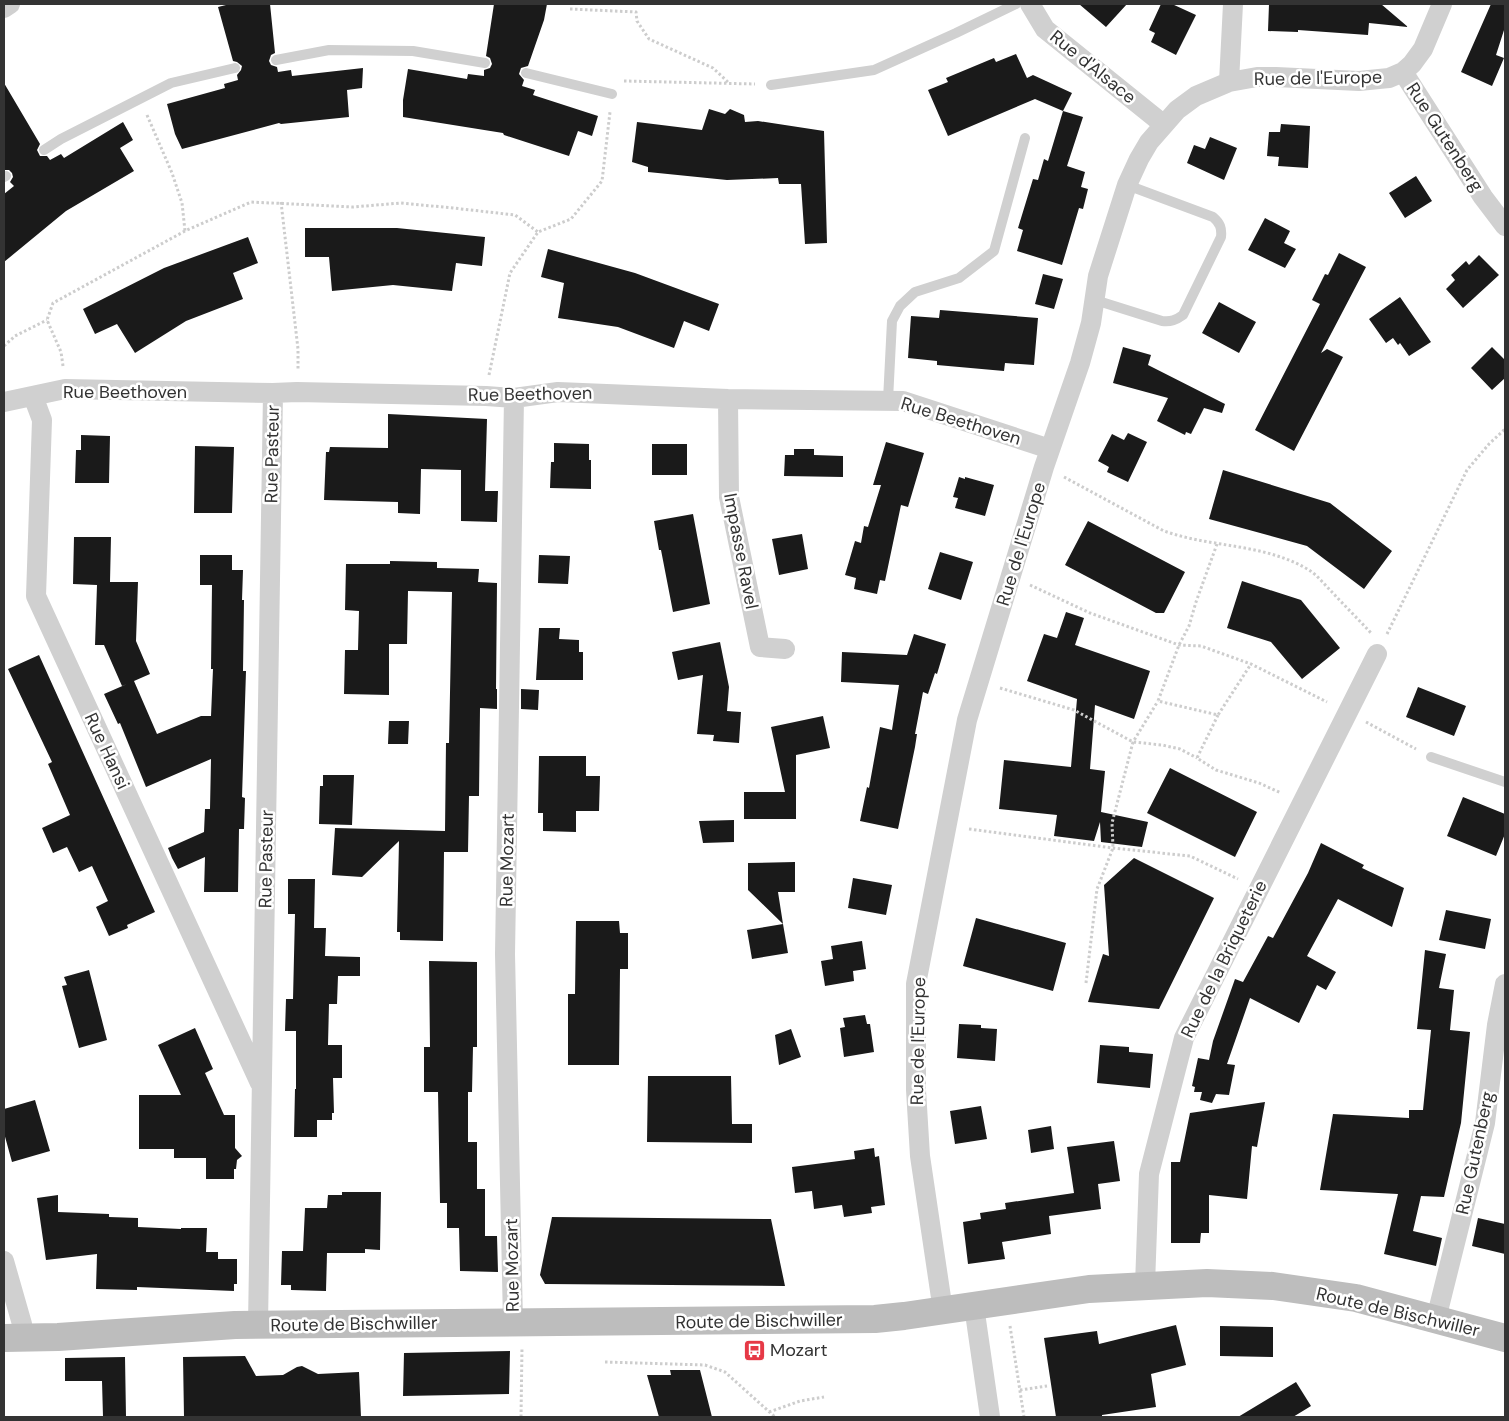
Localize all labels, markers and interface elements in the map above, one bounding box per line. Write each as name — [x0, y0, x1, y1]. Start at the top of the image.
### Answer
street label: Rue d'Alsace — [1045, 25, 1141, 109]
street label: Rue de l'Europe — [1254, 65, 1382, 91]
street label: Rue Gutenberg — [1401, 78, 1489, 196]
street label: Rue Beethoven — [63, 380, 187, 404]
street label: Rue Beethoven — [468, 381, 592, 407]
street label: Rue Beethoven — [898, 391, 1024, 451]
street label: Rue Pasteur — [259, 404, 285, 503]
street label: Rue de l'Europe — [991, 479, 1051, 609]
street label: Impasse Ravel — [718, 491, 764, 611]
street label: Rue Hansi — [79, 709, 135, 793]
street label: Rue Pasteur — [253, 809, 279, 908]
street label: Rue Mozart — [494, 813, 520, 907]
street label: Rue de la Briqueterie — [1175, 876, 1273, 1042]
street label: Rue de l'Europe — [905, 977, 931, 1105]
street label: Rue Gutenberg — [1450, 1089, 1500, 1217]
street label: Rue Mozart — [499, 1218, 525, 1312]
street label: Route de Bischwiller — [1314, 1282, 1482, 1343]
street label: Route de Bischwiller — [675, 1308, 843, 1334]
street label: Route de Bischwiller — [270, 1311, 438, 1337]
bus stop icon: Mozart — [742, 1338, 766, 1362]
place label: Mozart — [770, 1338, 828, 1362]

